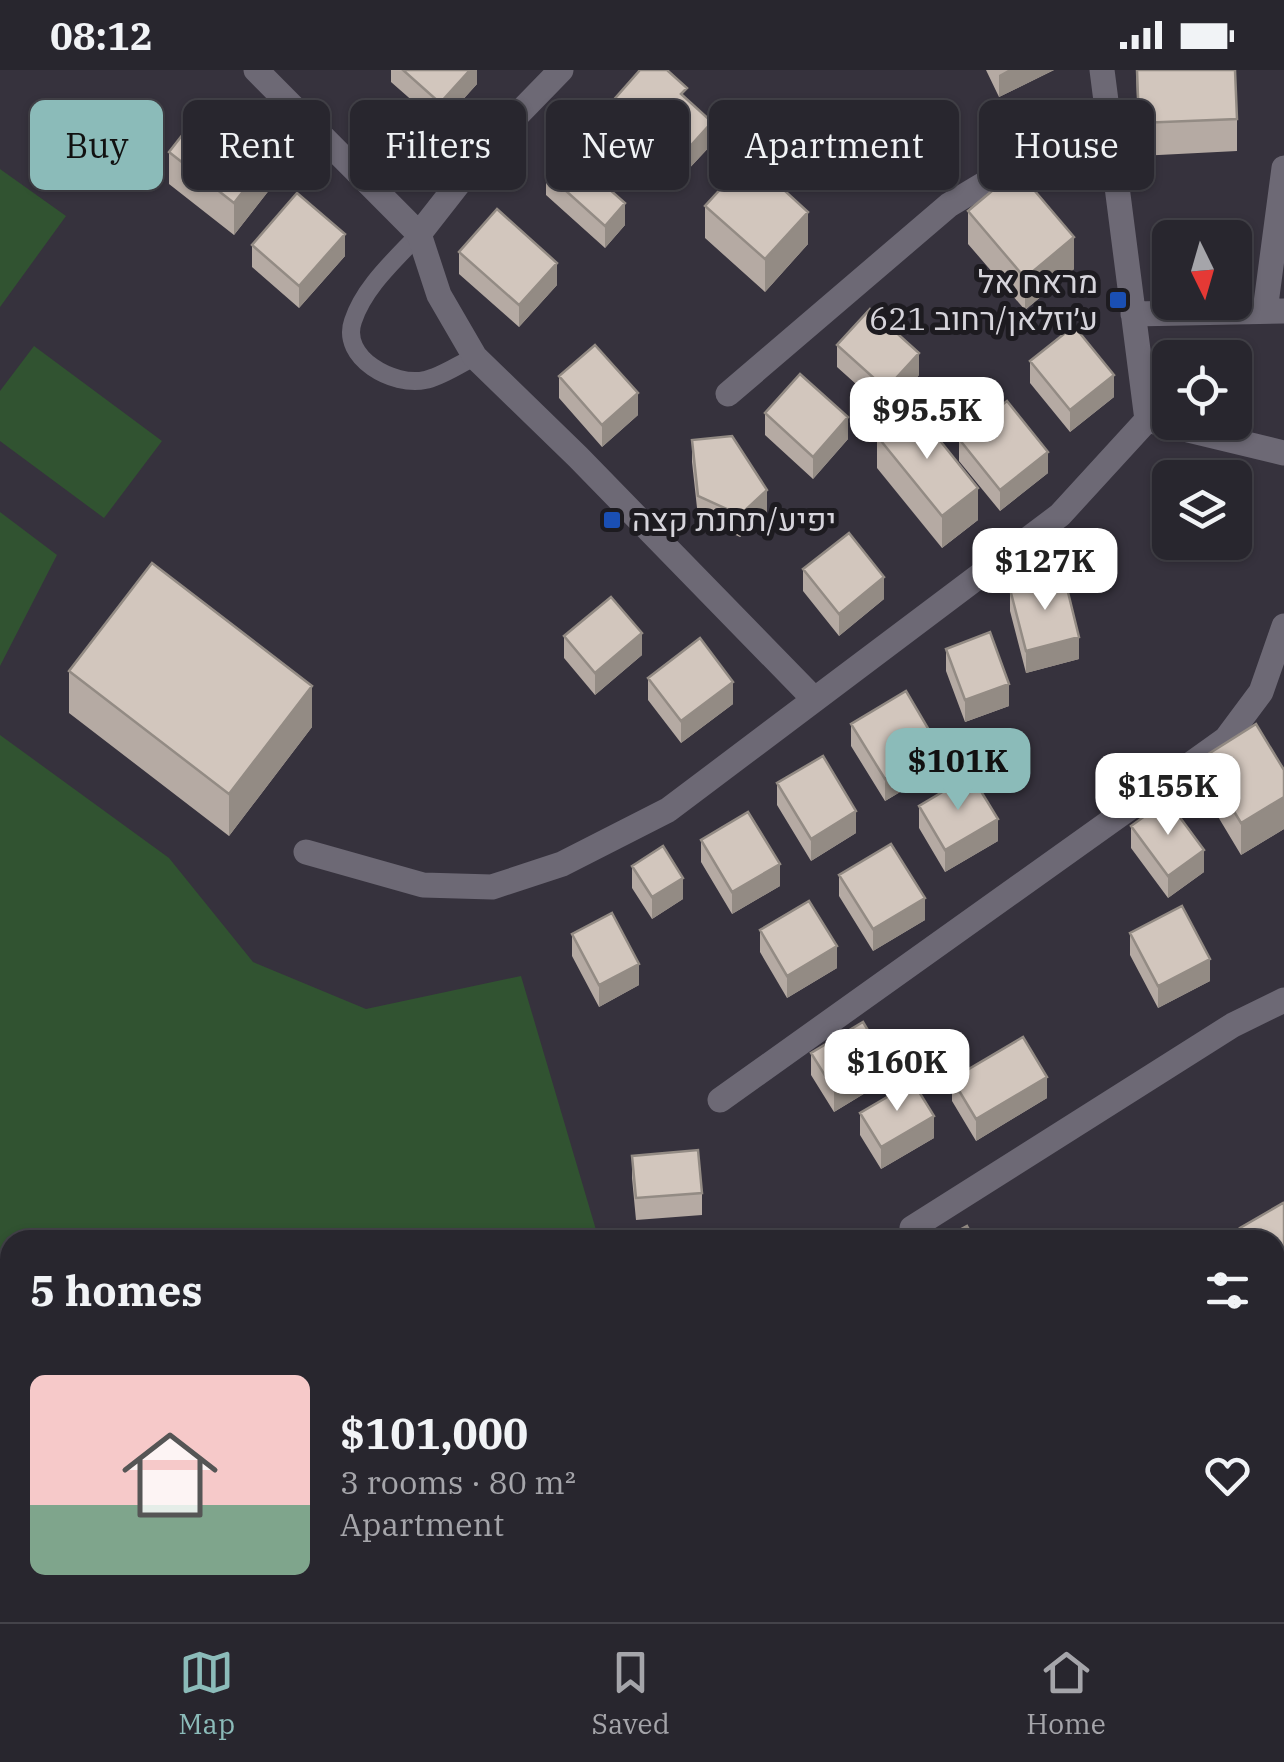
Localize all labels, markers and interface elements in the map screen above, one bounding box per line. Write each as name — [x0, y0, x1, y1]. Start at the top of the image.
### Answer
text: 08:12 — [50, 11, 153, 60]
chip: Buy — [30, 100, 163, 190]
chip: Rent — [183, 100, 330, 190]
chip: Filters — [350, 100, 526, 190]
chip: New — [546, 100, 689, 190]
chip: Apartment — [709, 100, 959, 190]
chip: House — [979, 100, 1154, 190]
north arrow — [1152, 220, 1252, 320]
map controls — [1152, 220, 1252, 560]
place label: מראח אל ע׳וזלאן/רחוב 621 — [869, 260, 1098, 339]
marker: מראח אל ע׳וזלאן/רחוב 621 — [1107, 289, 1129, 311]
button: locate — [1152, 340, 1252, 440]
pin: $95.5K — [846, 377, 1008, 462]
text: $95.5K — [872, 388, 982, 430]
button: layers — [1152, 460, 1252, 560]
place label: יפיע/תחנת קצה — [632, 498, 836, 540]
marker: יפיע/תחנת קצה — [601, 509, 623, 531]
pin: $127K — [975, 528, 1115, 613]
text: $127K — [994, 539, 1096, 581]
pin: $101K — [888, 728, 1028, 813]
text: $101K — [907, 739, 1009, 781]
pin: $155K — [1098, 753, 1238, 838]
text: $155K — [1117, 764, 1219, 806]
pin: $160K — [827, 1029, 967, 1114]
text: $160K — [846, 1040, 948, 1082]
text: 5 homes — [30, 1263, 203, 1318]
icon: filters — [1200, 1263, 1255, 1318]
text: $101,000 — [340, 1406, 528, 1461]
icon: home — [110, 1415, 230, 1535]
icon: heart — [1200, 1448, 1255, 1503]
text: 3 rooms · 80 m² — [340, 1461, 576, 1503]
text: Apartment — [340, 1503, 504, 1545]
tab: Map — [178, 1645, 235, 1742]
tab: Saved — [591, 1645, 670, 1742]
tab: Home — [1026, 1645, 1106, 1742]

